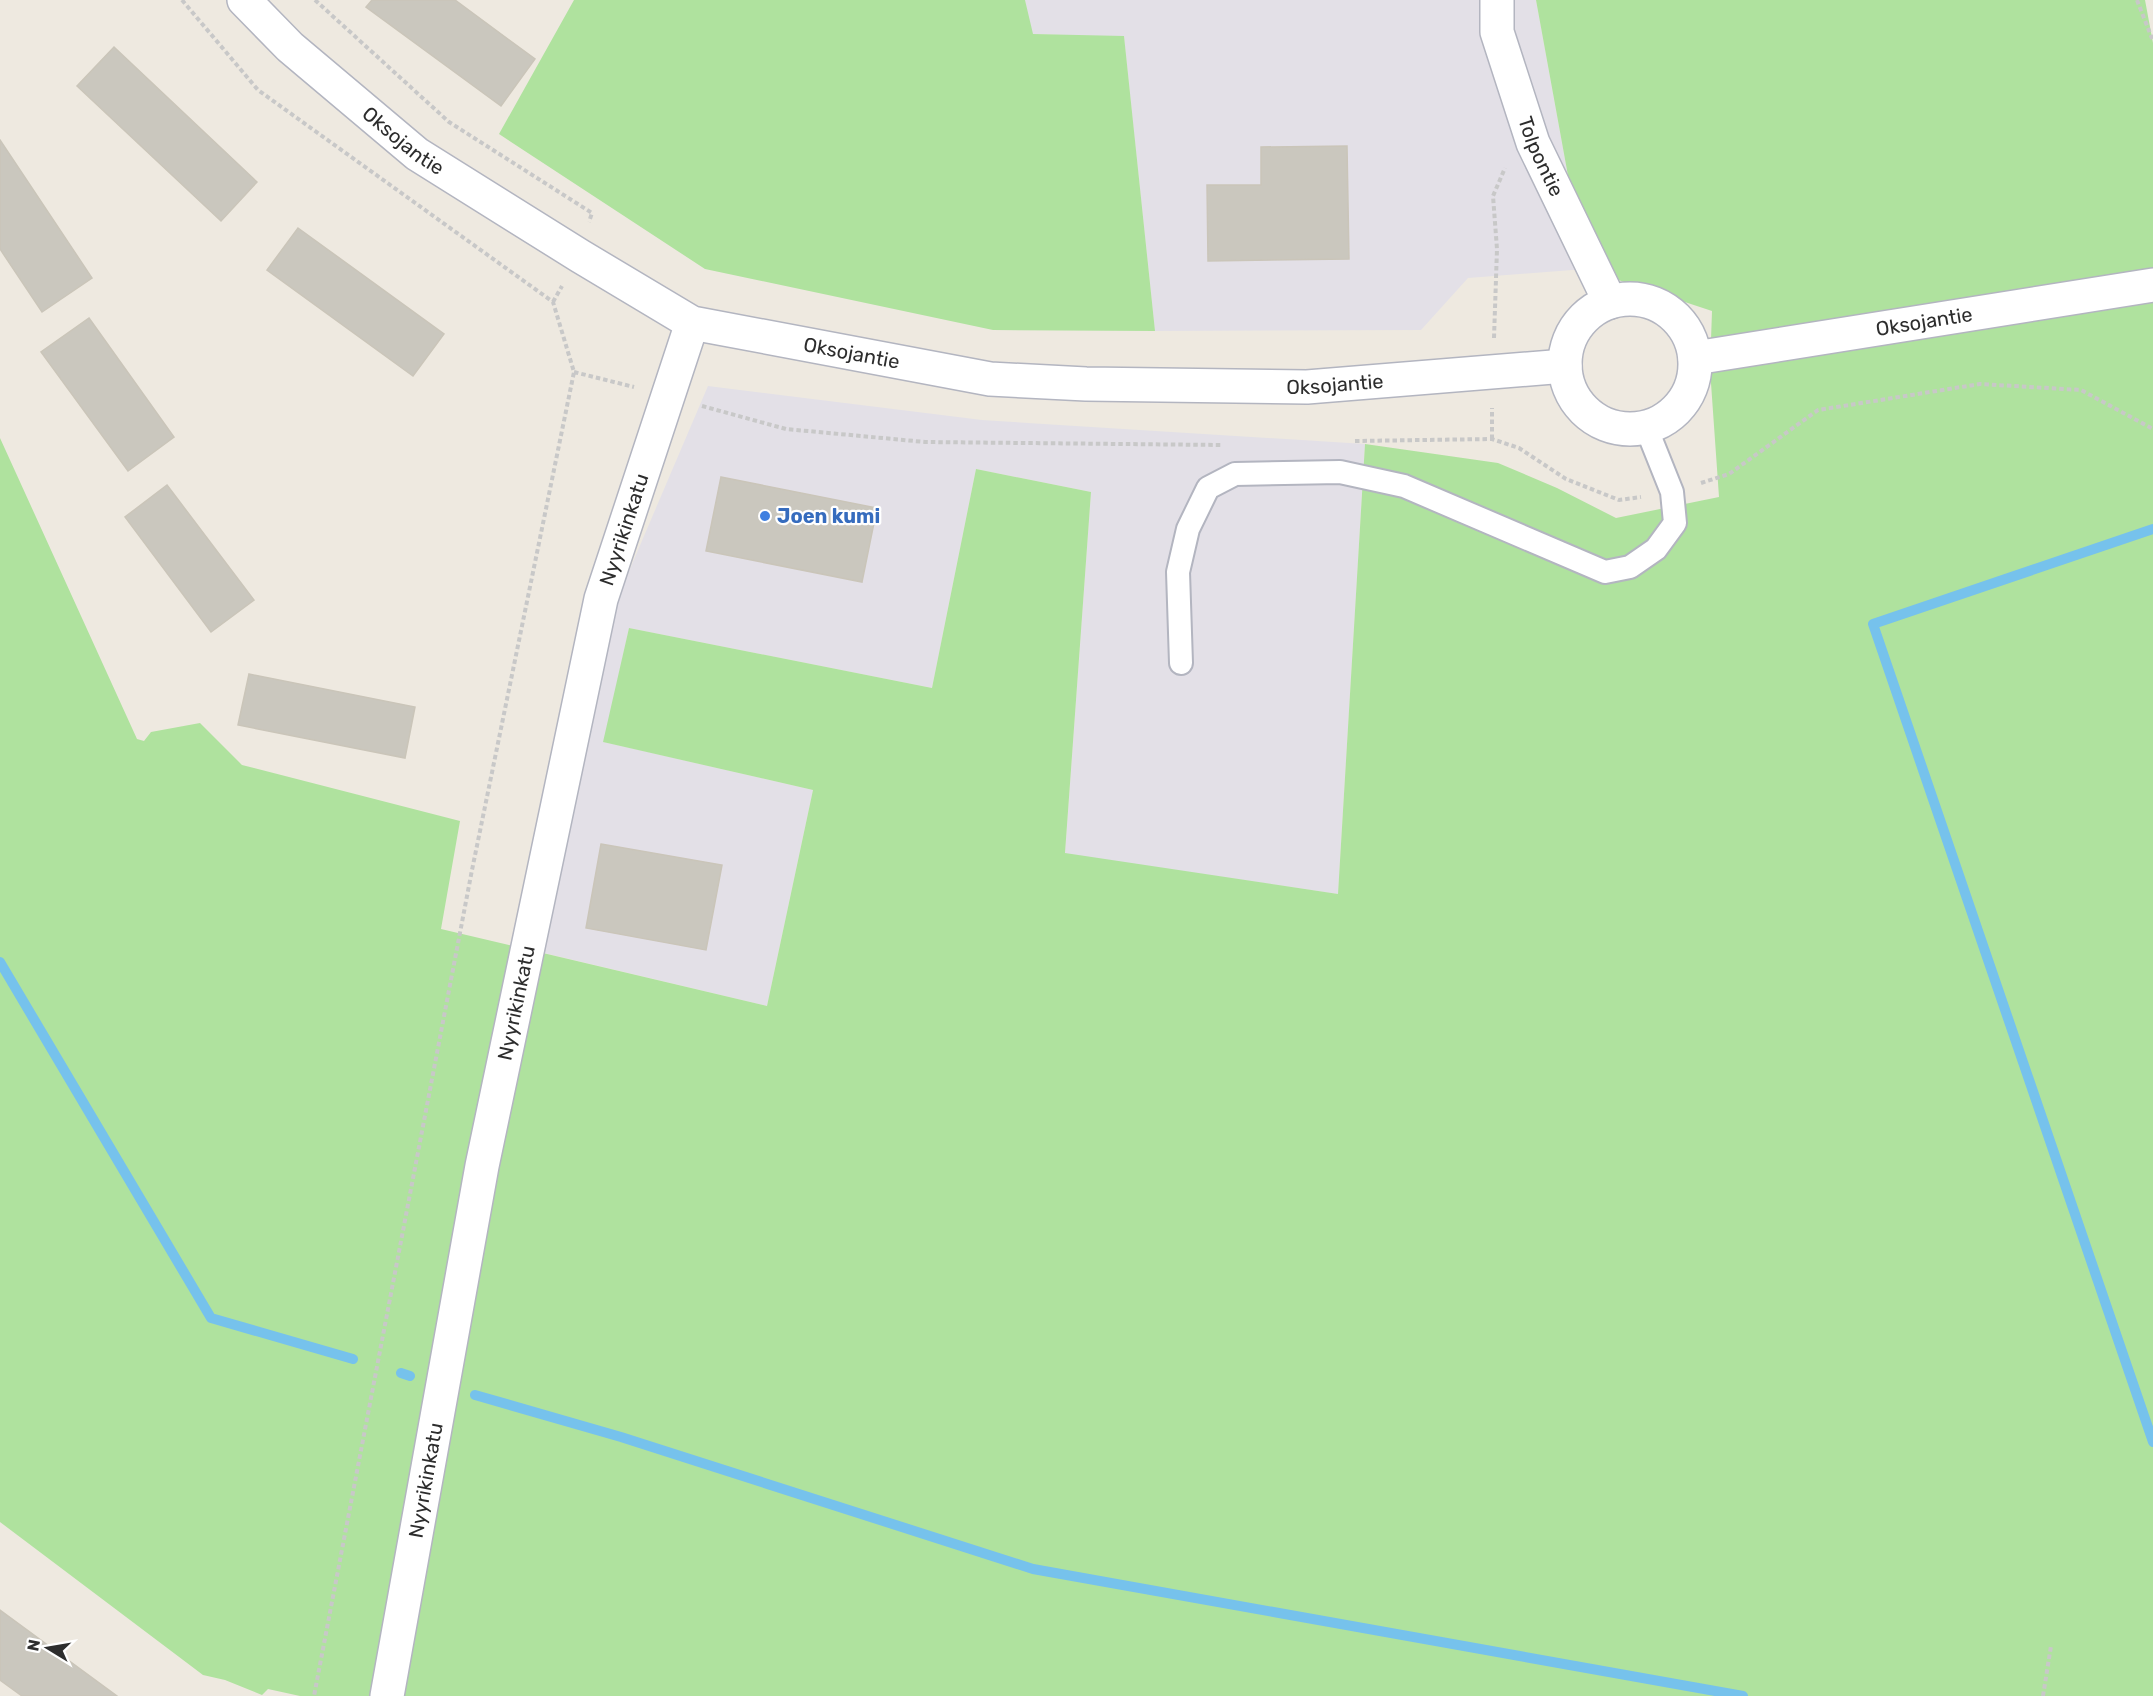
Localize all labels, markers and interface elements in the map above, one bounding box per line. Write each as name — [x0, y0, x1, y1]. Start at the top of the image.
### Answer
street label: Oksojantie — [358, 101, 449, 180]
street label: Tolpontie — [1513, 113, 1569, 200]
street label: Oksojantie — [1874, 302, 1974, 341]
street label: Oksojantie — [802, 332, 902, 374]
street label: Oksojantie — [1286, 369, 1384, 399]
street label: Nyyrikinkatu — [594, 470, 654, 589]
place label: Joen kumi — [777, 504, 880, 528]
marker: Joen kumi — [758, 509, 772, 523]
street label: Nyyrikinkatu — [492, 943, 540, 1063]
street label: Nyyrikinkatu — [404, 1421, 448, 1540]
north arrow — [18, 1618, 78, 1678]
text: N — [23, 1638, 44, 1653]

